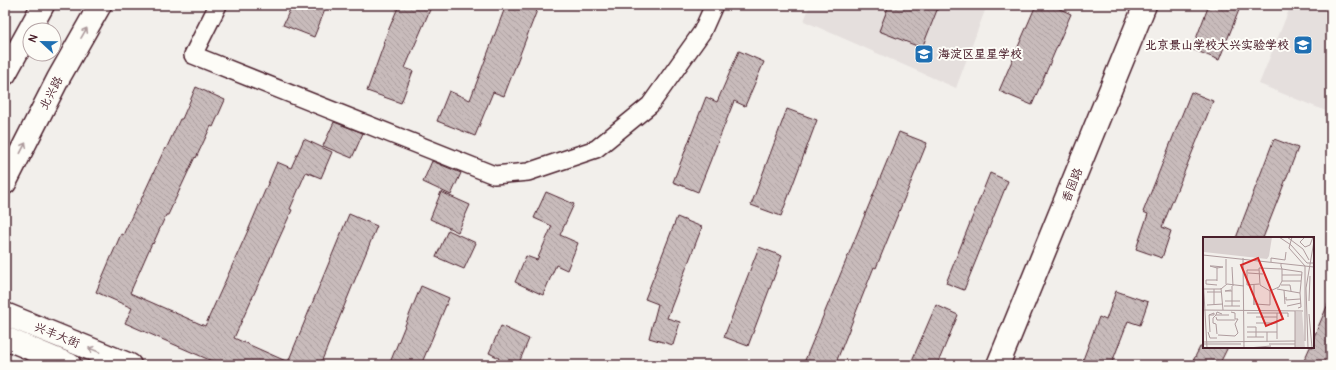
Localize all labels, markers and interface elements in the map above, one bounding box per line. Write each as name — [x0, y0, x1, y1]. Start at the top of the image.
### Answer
north arrow — [22, 22, 62, 62]
one-way arrow — [81, 27, 89, 39]
text: N — [26, 32, 41, 44]
school or university icon: 北京景山学校大兴实验学校 — [1292, 34, 1314, 56]
place label: 北京景山学校大兴实验学校 — [1145, 38, 1289, 53]
school or university icon: 海淀区星星学校 — [913, 43, 935, 65]
place label: 海淀区星星学校 — [938, 47, 1022, 62]
street label: 北兴路 — [36, 74, 67, 113]
one-way arrow — [20, 142, 27, 154]
street label: 香园路 — [1059, 166, 1086, 205]
inset map — [1203, 237, 1314, 348]
street label: 兴丰大街 — [32, 320, 82, 351]
one-way arrow — [89, 346, 101, 354]

